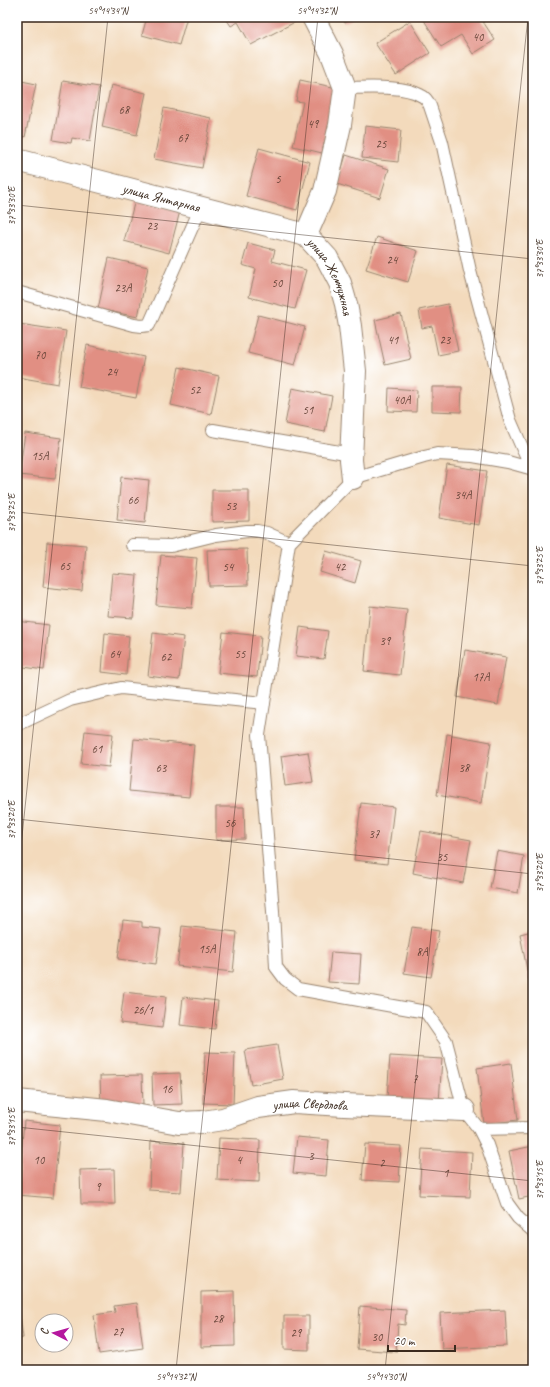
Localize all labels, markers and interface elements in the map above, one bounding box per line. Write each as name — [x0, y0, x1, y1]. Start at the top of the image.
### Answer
text: 54°14'34"N — [88, 4, 130, 17]
text: 54°14'32"N — [297, 4, 339, 17]
house number: 40 — [473, 29, 485, 45]
house number: 68 — [119, 102, 131, 118]
house number: 49 — [308, 116, 320, 132]
house number: 67 — [178, 130, 189, 146]
house number: 25 — [376, 136, 387, 152]
house number: 5 — [275, 171, 281, 187]
street label: улица Янтарная — [120, 180, 203, 216]
text: 37°33'30"E — [5, 185, 18, 225]
house number: 23 — [147, 218, 159, 234]
street label: улица Жемчужная — [302, 233, 356, 318]
text: 37°33'30"E — [533, 238, 546, 278]
house number: 24 — [387, 252, 399, 268]
house number: 50 — [272, 275, 284, 291]
house number: 23А — [115, 280, 132, 296]
house number: 41 — [388, 332, 399, 348]
house number: 23 — [440, 332, 452, 348]
house number: 70 — [35, 347, 47, 363]
house number: 24 — [107, 364, 119, 380]
house number: 52 — [190, 382, 202, 398]
house number: 40А — [394, 392, 411, 408]
house number: 51 — [303, 402, 314, 418]
house number: 15А — [32, 448, 49, 464]
house number: 34А — [455, 487, 472, 503]
text: 37°33'25"E — [5, 492, 18, 532]
house number: 66 — [128, 492, 139, 508]
house number: 53 — [226, 498, 238, 514]
text: 37°33'25"E — [533, 545, 546, 585]
house number: 65 — [60, 558, 71, 574]
house number: 54 — [223, 559, 235, 575]
house number: 42 — [335, 559, 347, 575]
house number: 39 — [380, 633, 392, 649]
house number: 64 — [110, 646, 122, 662]
house number: 55 — [235, 646, 246, 662]
house number: 62 — [161, 649, 173, 665]
house number: 17А — [473, 669, 490, 685]
house number: 61 — [92, 741, 103, 757]
house number: 63 — [156, 760, 168, 776]
house number: 38 — [459, 760, 471, 776]
text: 37°33'20"E — [5, 799, 18, 839]
house number: 56 — [225, 815, 236, 831]
house number: 37 — [369, 826, 380, 842]
house number: 35 — [437, 849, 448, 865]
text: 37°33'20"E — [533, 852, 546, 892]
house number: 15А — [199, 941, 216, 957]
house number: 8А — [416, 944, 429, 960]
house number: 26/1 — [133, 1002, 154, 1018]
house number: 7 — [412, 1071, 418, 1087]
house number: 16 — [162, 1081, 173, 1097]
street label: улица Свердлова — [270, 1094, 349, 1114]
text: 37°33'15"E — [5, 1106, 18, 1146]
house number: 3 — [308, 1148, 315, 1164]
house number: 10 — [34, 1152, 46, 1168]
house number: 4 — [236, 1152, 243, 1168]
house number: 2 — [379, 1155, 386, 1171]
text: 37°33'15"E — [533, 1159, 546, 1199]
house number: 1 — [443, 1165, 449, 1181]
house number: 9 — [95, 1179, 102, 1195]
house number: 28 — [213, 1311, 225, 1327]
north arrow — [34, 1313, 74, 1353]
house number: 27 — [113, 1324, 124, 1340]
house number: 29 — [291, 1325, 303, 1341]
text: С — [37, 1327, 51, 1335]
scale bar — [388, 1327, 455, 1353]
house number: 30 — [372, 1329, 384, 1345]
text: 20 m — [394, 1333, 416, 1349]
text: 54°14'32"N — [156, 1370, 198, 1383]
text: 54°14'30"N — [366, 1370, 408, 1383]

